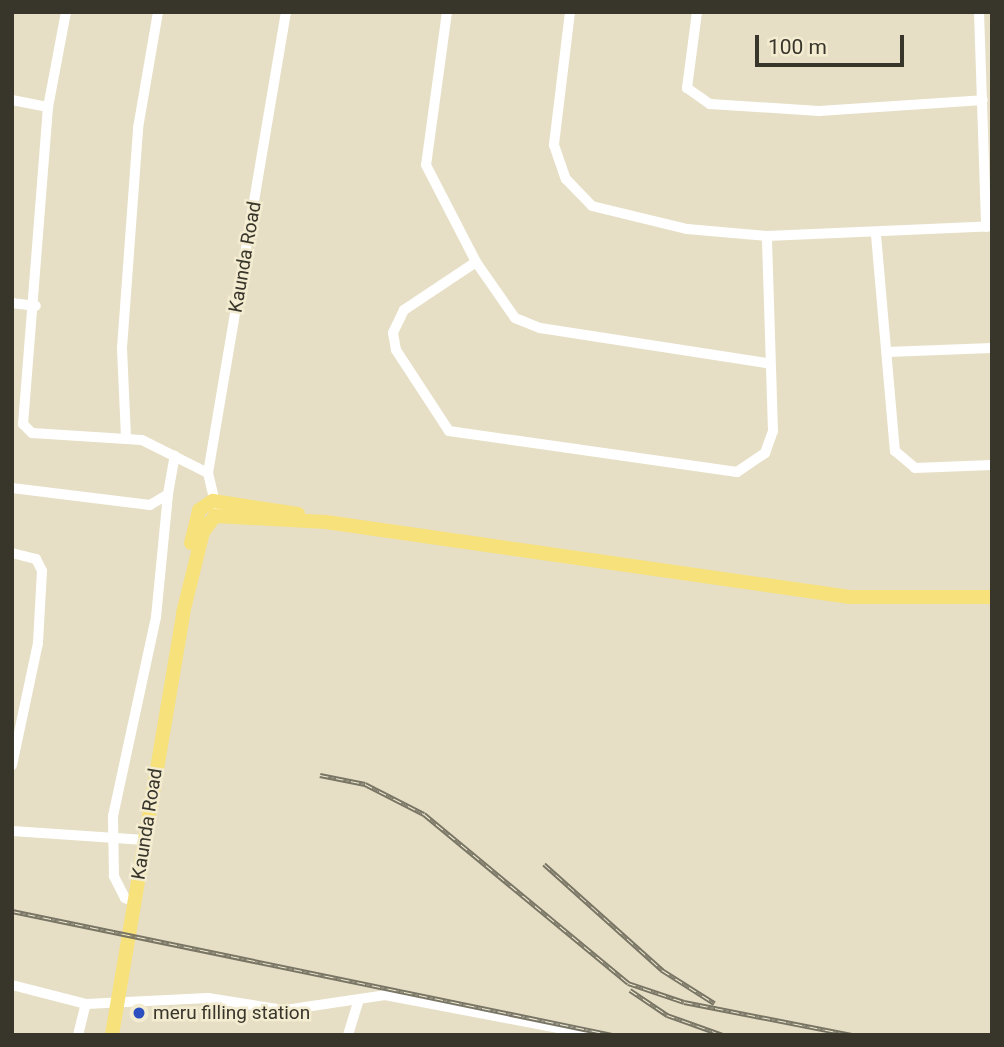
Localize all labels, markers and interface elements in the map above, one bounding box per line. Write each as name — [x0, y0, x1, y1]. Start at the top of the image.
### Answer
scale bar — [759, 21, 908, 65]
text: 100 m — [768, 35, 827, 59]
street label: Kaunda Road — [224, 200, 266, 314]
street label: Kaunda Road — [127, 767, 167, 881]
place label: meru filling station — [153, 1002, 310, 1024]
marker: meru filling station — [131, 1005, 147, 1021]

